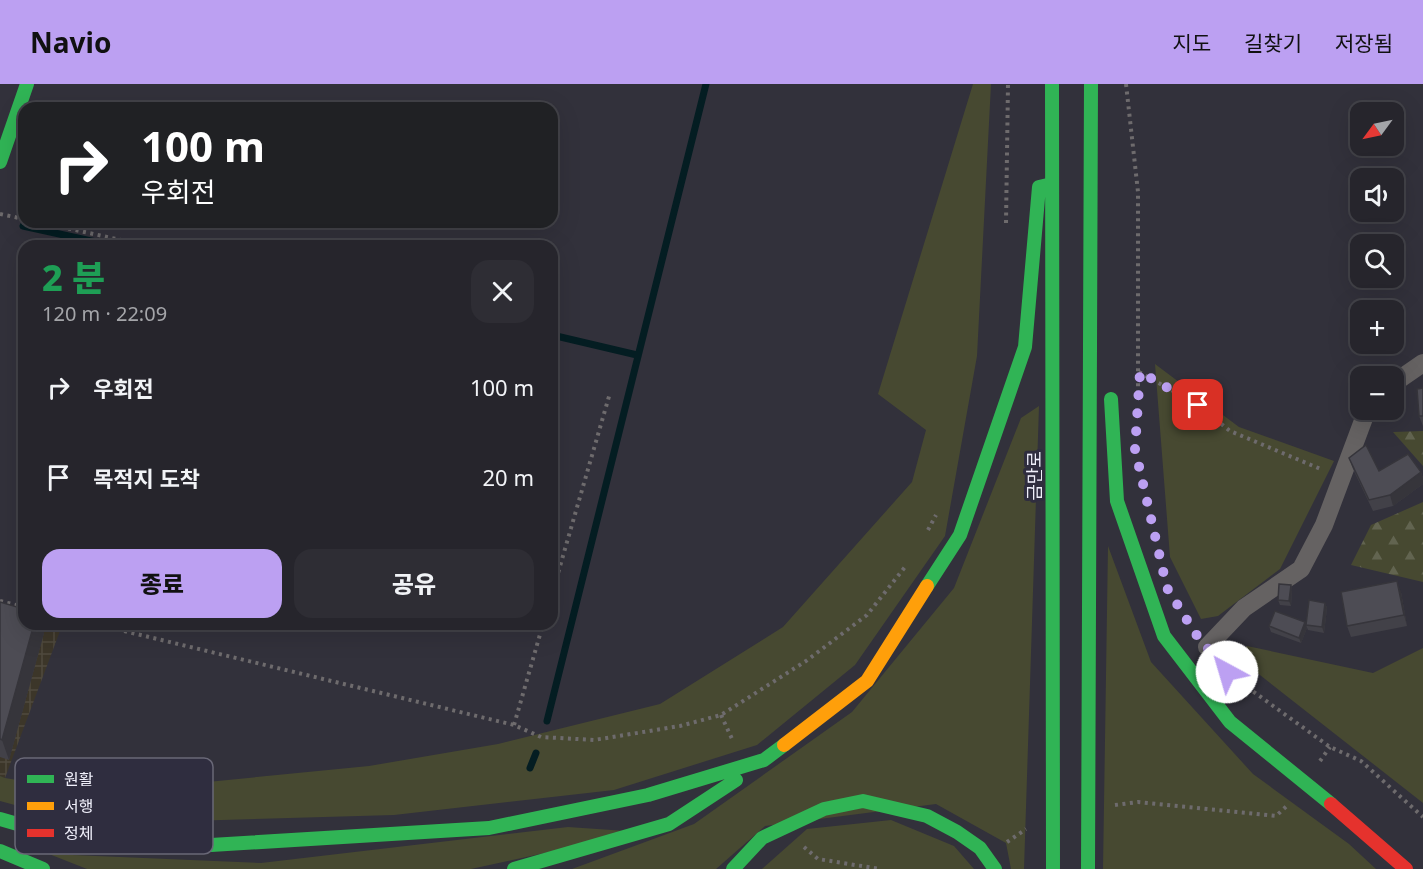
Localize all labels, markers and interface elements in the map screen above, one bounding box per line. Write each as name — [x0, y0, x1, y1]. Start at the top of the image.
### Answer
text: Navio — [30, 23, 111, 61]
text: 지도 — [1172, 29, 1211, 57]
text: 길찾기 — [1244, 29, 1302, 57]
text: 저장됨 — [1335, 29, 1393, 57]
north arrow — [1350, 102, 1404, 156]
map controls — [1350, 102, 1404, 420]
text: 100 m — [141, 117, 265, 174]
icon: right — [42, 126, 120, 204]
button: sound — [1350, 168, 1404, 222]
text: 우회전 — [141, 173, 216, 210]
button: search — [1350, 234, 1404, 288]
text: 2 분 — [42, 253, 105, 302]
button: close — [471, 260, 534, 323]
text: 120 m · 22:09 — [42, 300, 167, 327]
button: + — [1350, 300, 1404, 354]
button: − — [1350, 366, 1404, 420]
icon: right — [42, 371, 75, 404]
text: 100 m — [470, 372, 534, 402]
text: 우회전 — [93, 373, 154, 403]
pin — [1172, 379, 1223, 430]
icon: arrive — [1181, 388, 1214, 421]
street label: 금만로 — [1022, 451, 1046, 501]
icon: arrive — [42, 461, 75, 494]
text: 20 m — [483, 462, 534, 492]
text: 목적지 도착 — [93, 463, 200, 493]
button: 종료 — [42, 549, 282, 618]
button: 공유 — [294, 549, 534, 618]
position arrow — [1195, 640, 1259, 704]
legend — [15, 758, 213, 854]
text: 원활 — [64, 768, 94, 790]
text: 서행 — [64, 795, 93, 817]
text: 정체 — [64, 822, 93, 844]

